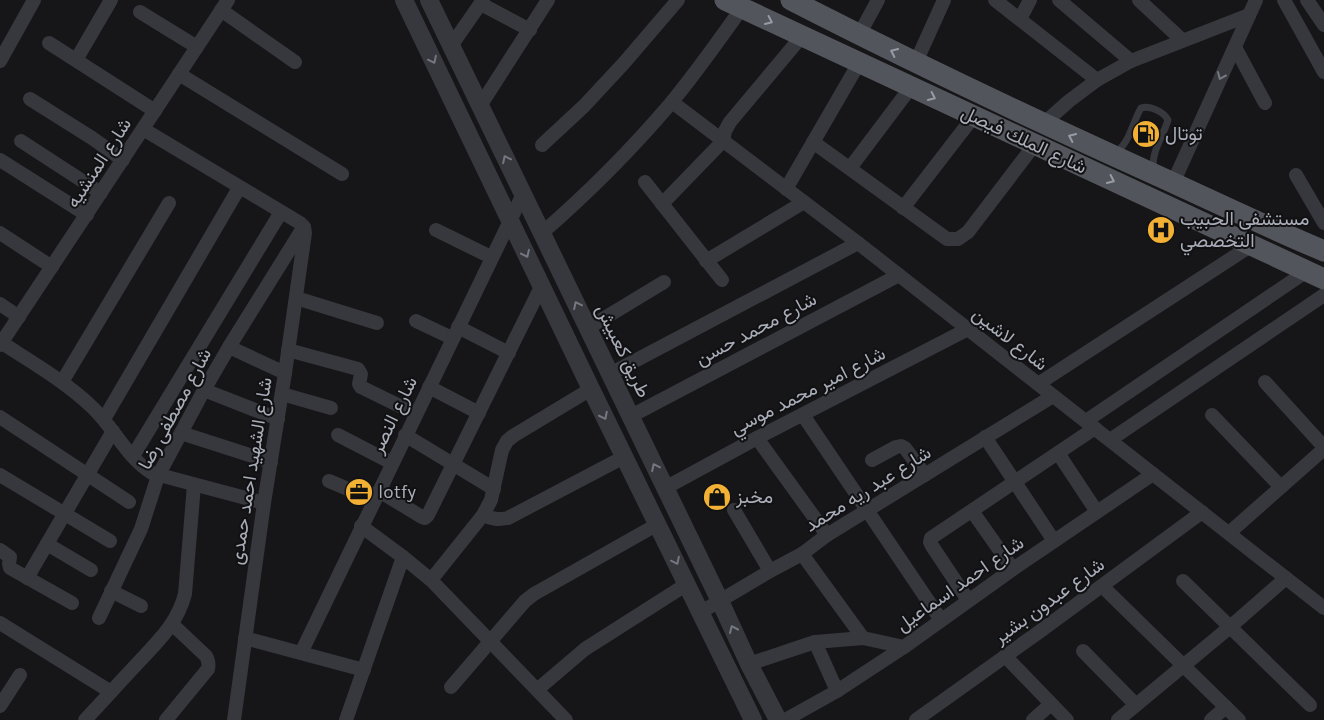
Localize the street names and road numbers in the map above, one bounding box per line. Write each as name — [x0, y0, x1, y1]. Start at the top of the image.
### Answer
street label: شارع الملك فيصل — [957, 101, 1090, 180]
street label: شارع المنشيه — [62, 114, 137, 213]
street label: شارع محمد حسن — [692, 288, 821, 371]
street label: طريق كعبيش — [591, 301, 655, 401]
street label: شارع لاشين — [967, 303, 1052, 376]
street label: شارع امير محمد موسي — [727, 342, 891, 443]
street label: شارع مصطفى رضا — [134, 345, 217, 474]
street label: شارع النصر — [366, 373, 423, 458]
street label: شارع الشهيد احمد حمدى — [225, 376, 278, 566]
street label: شارع عبد ريه محمد — [801, 441, 936, 538]
street label: شارع احمد اسماعيل — [892, 532, 1029, 637]
street label: شارع عبدون بشير — [988, 553, 1109, 650]

